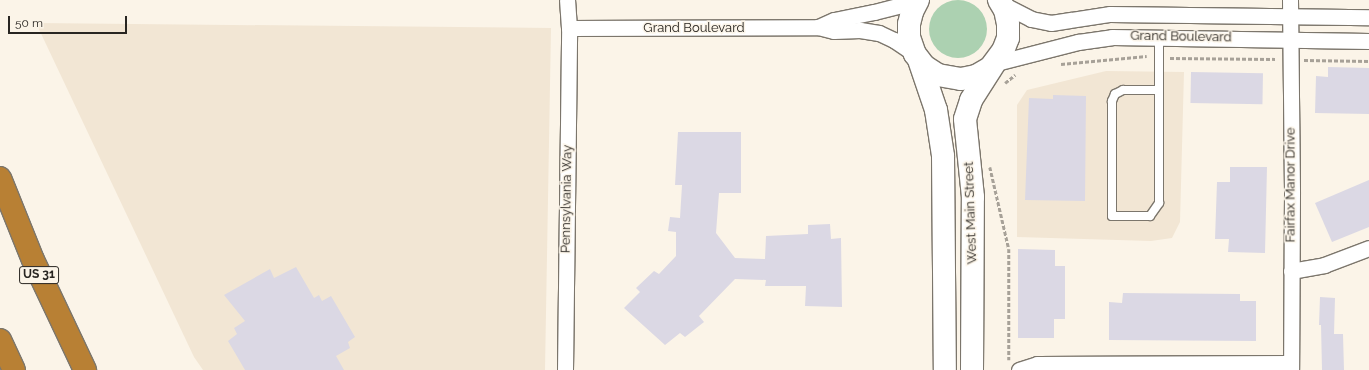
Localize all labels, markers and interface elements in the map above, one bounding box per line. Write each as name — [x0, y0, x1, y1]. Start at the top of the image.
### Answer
scale bar — [10, 8, 129, 34]
text: 50 m — [15, 16, 43, 30]
street label: Grand Boulevard — [643, 20, 745, 36]
street label: Grand Boulevard — [1130, 28, 1232, 46]
street label: Fairfax Manor Drive — [1283, 127, 1299, 243]
street label: Pennsylvania Way — [558, 145, 576, 253]
street label: West Main Street — [961, 162, 981, 264]
road number: US 31 — [19, 265, 59, 285]

